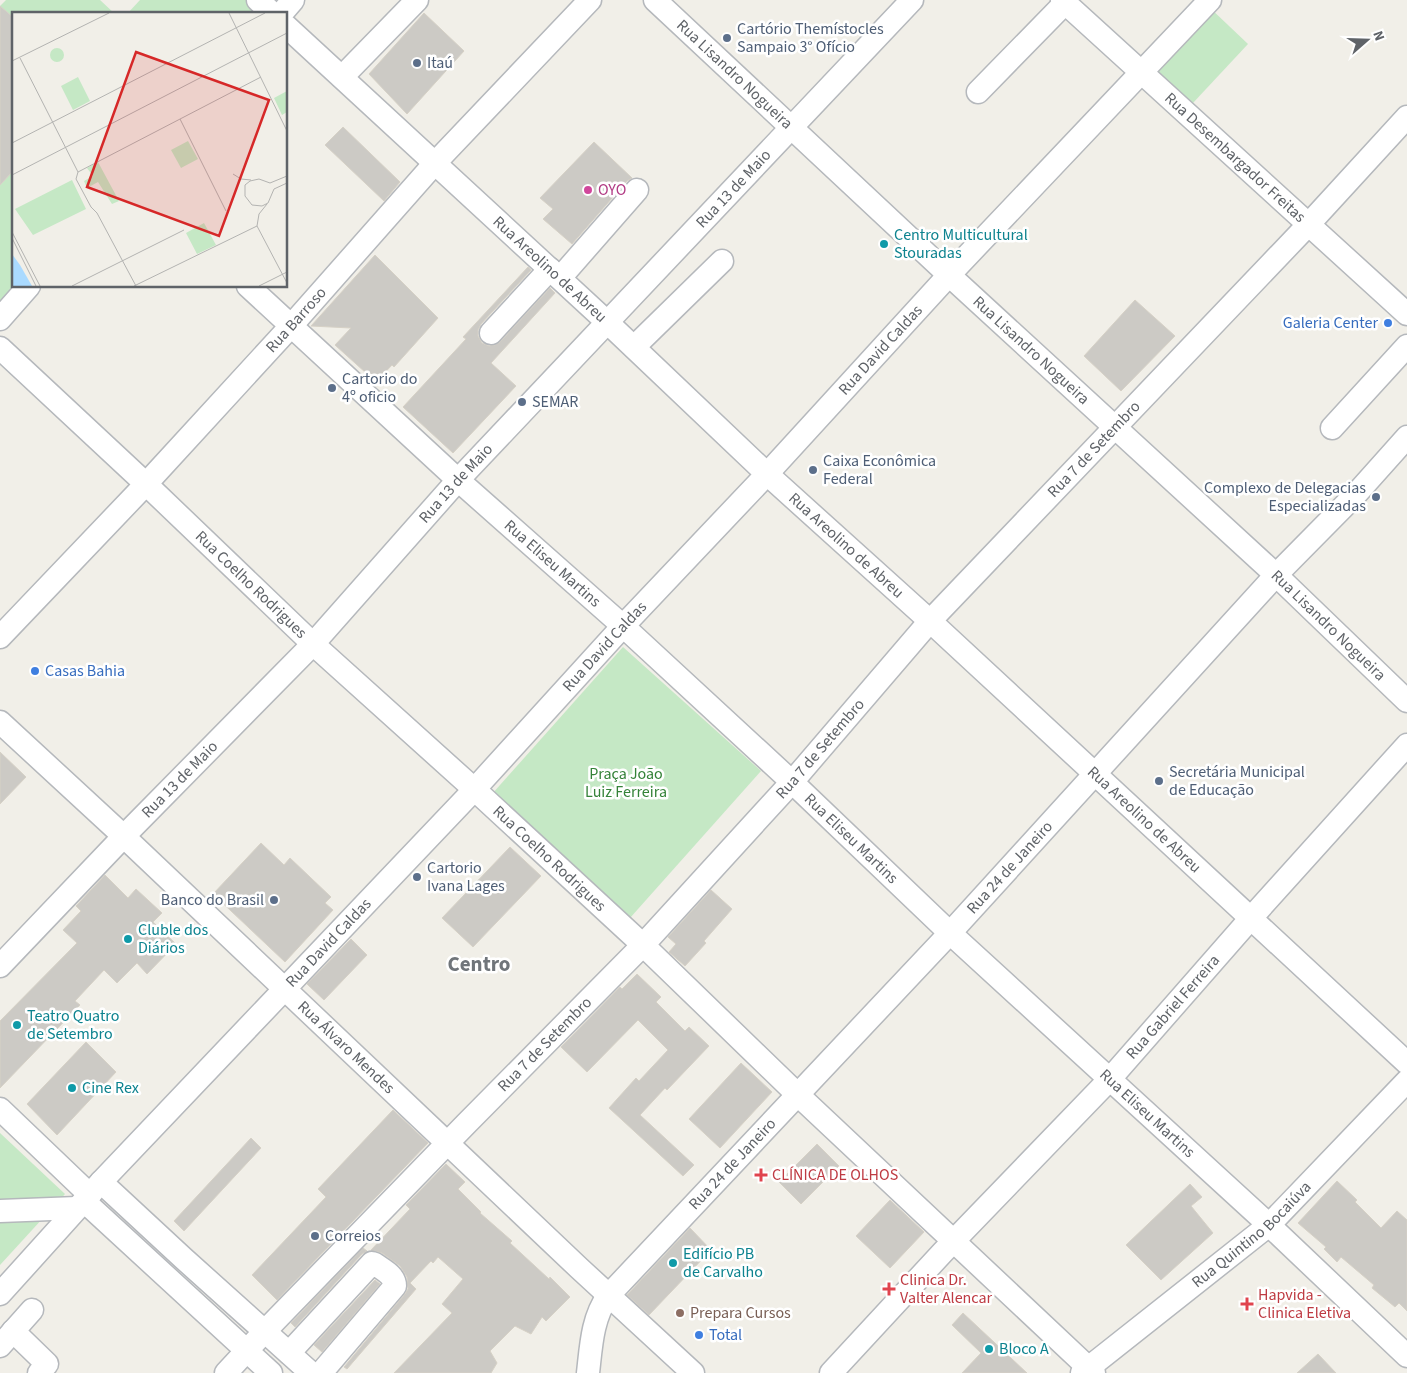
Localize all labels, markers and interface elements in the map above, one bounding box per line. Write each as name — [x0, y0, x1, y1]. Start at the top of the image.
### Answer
inset map — [12, 12, 288, 288]
street label: Rua Lisandro Nogueira — [672, 15, 797, 134]
north arrow — [1342, 15, 1392, 65]
place label: Cartório Themístocles Sampaio 3° Ofício — [737, 18, 884, 58]
text: N — [1367, 28, 1389, 44]
marker: Cartório Themístocles Sampaio 3° Ofício — [721, 32, 733, 44]
place label: Itaú — [427, 52, 453, 74]
marker: Itaú — [411, 57, 423, 69]
street label: Rua Desembargador Freitas — [1160, 87, 1311, 228]
street label: Rua 13 de Maio — [691, 145, 776, 233]
place label: OYO — [598, 179, 626, 201]
marker: OYO — [582, 184, 594, 196]
street label: Rua Areolino de Abreu — [488, 211, 612, 328]
place label: Centro Multicultural Stouradas — [894, 224, 1028, 264]
marker: Centro Multicultural Stouradas — [878, 238, 890, 250]
street label: Rua Barroso — [261, 282, 332, 358]
street label: Rua Lisandro Nogueira — [968, 291, 1094, 410]
street label: Rua David Caldas — [833, 300, 928, 400]
place label: Galeria Center — [1283, 312, 1378, 334]
marker: Galeria Center — [1382, 317, 1394, 329]
place label: Cartorio do 4º oficio — [342, 368, 418, 408]
marker: Cartorio do 4º oficio — [326, 382, 338, 394]
place label: SEMAR — [532, 391, 578, 413]
marker: SEMAR — [516, 396, 528, 408]
street label: Rua 7 de Setembro — [1043, 396, 1145, 502]
street label: Rua 13 de Maio — [414, 439, 498, 528]
place label: Caixa Econômica Federal — [823, 450, 936, 490]
marker: Caixa Econômica Federal — [807, 464, 819, 476]
place label: Complexo de Delegacias Especializadas — [1204, 477, 1366, 517]
street label: Rua Areolino de Abreu — [784, 488, 909, 603]
marker: Complexo de Delegacias Especializadas — [1370, 491, 1382, 503]
street label: Rua Eliseu Martins — [499, 515, 606, 613]
street label: Rua Coelho Rodrigues — [190, 526, 312, 644]
street label: Rua Lisandro Nogueira — [1266, 565, 1391, 686]
street label: Rua David Caldas — [557, 596, 652, 696]
place label: Casas Bahia — [45, 660, 125, 682]
marker: Casas Bahia — [29, 665, 41, 677]
street label: Rua 7 de Setembro — [771, 694, 870, 804]
street label: Rua 13 de Maio — [137, 736, 223, 823]
street label: Rua Areolino de Abreu — [1082, 761, 1206, 878]
place label: Secretária Municipal de Educação — [1169, 761, 1305, 801]
park label: Praça João Luiz Ferreira — [585, 763, 667, 803]
marker: Secretária Municipal de Educação — [1153, 775, 1165, 787]
street label: Rua Eliseu Martins — [799, 788, 903, 889]
street label: Rua Coelho Rodrigues — [488, 801, 611, 917]
street label: Rua 24 de Janeiro — [962, 816, 1058, 919]
place label: Cartorio Ivana Lages — [427, 857, 505, 897]
marker: Cartorio Ivana Lages — [411, 871, 423, 883]
place label: Banco do Brasil — [161, 889, 264, 911]
street label: Rua David Caldas — [281, 893, 377, 992]
marker: Banco do Brasil — [268, 894, 280, 906]
place label: Cluble dos Diários — [138, 919, 209, 959]
marker: Cluble dos Diários — [122, 933, 134, 945]
district label: Centro — [448, 949, 510, 979]
street label: Rua Gabriel Ferreira — [1121, 950, 1225, 1064]
street label: Rua 7 de Setembro — [493, 992, 597, 1097]
street label: Rua Álvaro Mendes — [293, 996, 400, 1099]
place label: Teatro Quatro de Setembro — [27, 1005, 119, 1045]
marker: Teatro Quatro de Setembro — [11, 1019, 23, 1031]
street label: Rua Eliseu Martins — [1095, 1064, 1200, 1163]
place label: Cine Rex — [82, 1077, 139, 1099]
marker: Cine Rex — [66, 1082, 78, 1094]
street label: Rua 24 de Janeiro — [684, 1113, 781, 1215]
place label: CLÍNICA DE OLHOS — [772, 1164, 898, 1186]
marker: CLÍNICA DE OLHOS — [754, 1168, 768, 1182]
street label: Rua Quintino Bocaiúva — [1187, 1176, 1316, 1293]
place label: Correios — [325, 1225, 381, 1247]
marker: Correios — [309, 1230, 321, 1242]
place label: Edifício PB de Carvalho — [683, 1243, 763, 1283]
marker: Edifício PB de Carvalho — [667, 1257, 679, 1269]
place label: Clinica Dr. Valter Alencar — [900, 1269, 993, 1309]
marker: Clinica Dr. Valter Alencar — [882, 1282, 896, 1296]
place label: Hapvida - Clinica Eletiva — [1258, 1284, 1351, 1324]
marker: Hapvida - Clinica Eletiva — [1240, 1297, 1254, 1311]
place label: Prepara Cursos — [690, 1302, 791, 1324]
marker: Prepara Cursos — [674, 1307, 686, 1319]
place label: Total — [709, 1324, 742, 1346]
marker: Total — [693, 1329, 705, 1341]
place label: Bloco A — [999, 1338, 1049, 1360]
marker: Bloco A — [983, 1343, 995, 1355]

